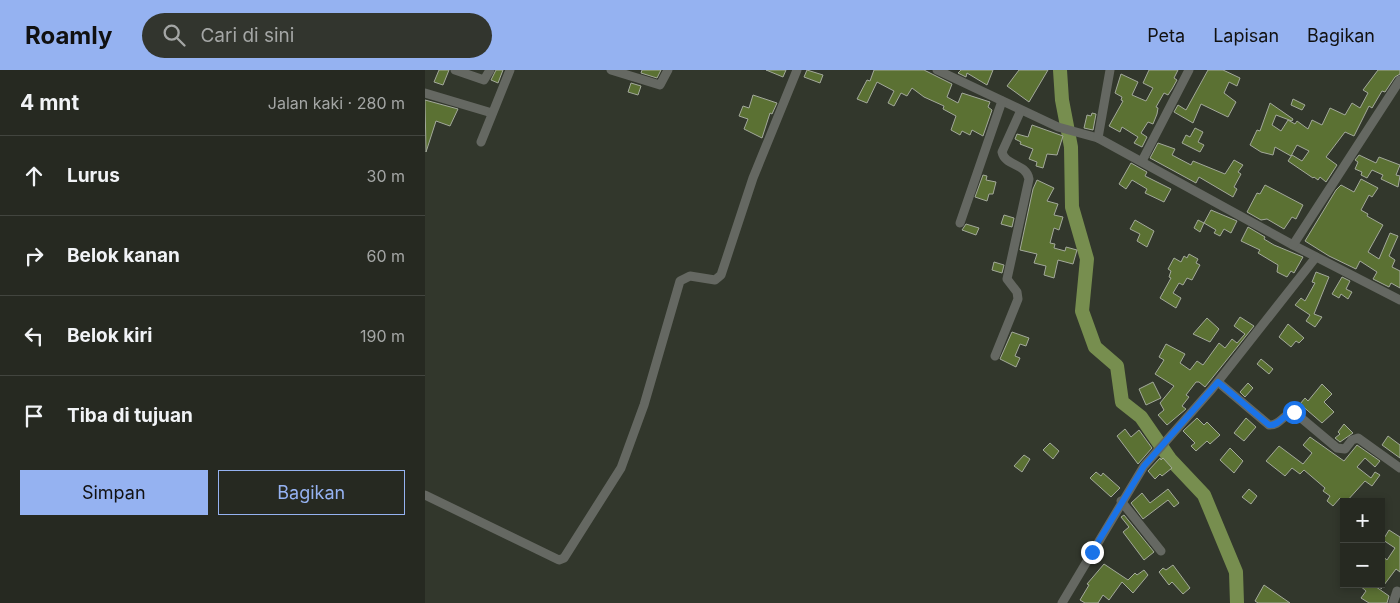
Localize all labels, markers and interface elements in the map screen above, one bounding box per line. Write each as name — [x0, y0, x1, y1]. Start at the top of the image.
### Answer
search box — [142, 13, 492, 58]
text: Roamly — [25, 21, 112, 50]
icon: search — [160, 21, 188, 49]
text: Cari di sini — [200, 24, 294, 47]
text: Peta — [1147, 25, 1185, 46]
text: Lapisan — [1213, 25, 1279, 46]
text: Bagikan — [1307, 25, 1375, 46]
text: 4 mnt — [20, 90, 79, 115]
text: Jalan kaki · 280 m — [268, 93, 405, 113]
icon: ahead — [20, 162, 48, 190]
text: Lurus — [67, 164, 120, 187]
text: 30 m — [367, 166, 405, 186]
icon: right — [20, 242, 48, 270]
text: Belok kanan — [67, 244, 180, 267]
text: 60 m — [366, 246, 405, 266]
icon: left — [20, 322, 48, 350]
text: Belok kiri — [67, 324, 152, 347]
text: 190 m — [360, 326, 405, 346]
route start — [1283, 401, 1306, 424]
icon: arrive — [20, 402, 48, 430]
text: Tiba di tujuan — [67, 404, 193, 427]
button: Simpan — [20, 470, 208, 515]
button: Bagikan — [218, 470, 405, 515]
map controls — [1340, 498, 1385, 588]
button: + — [1340, 498, 1385, 543]
route end — [1081, 541, 1104, 564]
button: − — [1340, 543, 1385, 588]

